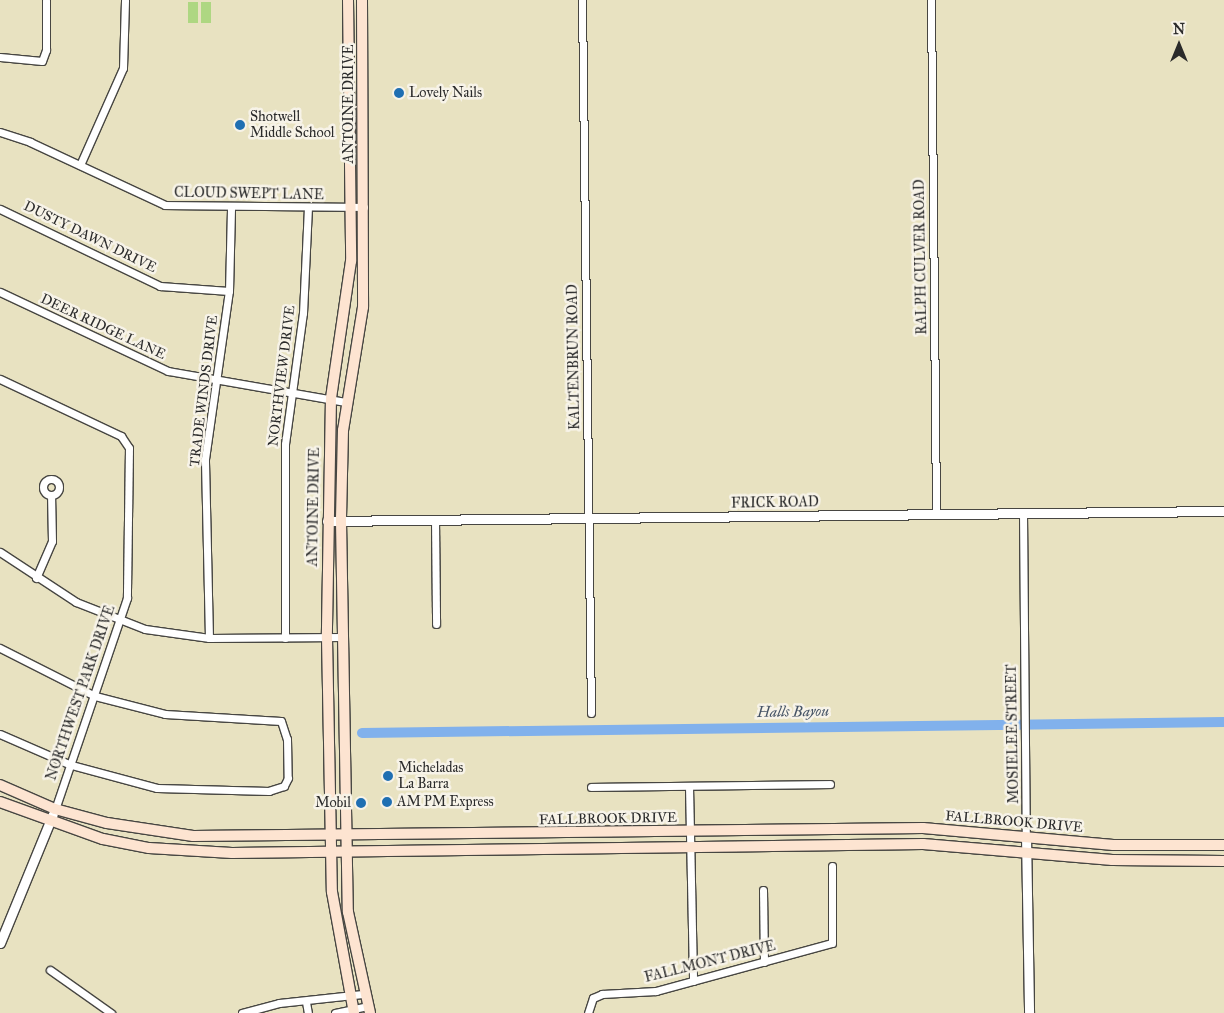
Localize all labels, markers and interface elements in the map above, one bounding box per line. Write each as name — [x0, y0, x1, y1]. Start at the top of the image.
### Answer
north arrow — [1154, 20, 1204, 70]
text: N — [1173, 21, 1185, 38]
street label: ANTOINE DRIVE — [341, 45, 357, 163]
place label: Lovely Nails — [409, 85, 482, 101]
marker: Lovely Nails — [393, 87, 405, 99]
place label: Shotwell Middle School — [250, 109, 335, 142]
marker: Shotwell Middle School — [234, 119, 246, 131]
street label: RALPH CULVER ROAD — [911, 179, 931, 335]
street label: CLOUD SWEPT LANE — [174, 184, 324, 204]
street label: DUSTY DAWN DRIVE — [21, 198, 159, 276]
street label: KALTENBRUN ROAD — [564, 284, 584, 430]
street label: DEER RIDGE LANE — [38, 291, 168, 363]
street label: NORTHVIEW DRIVE — [265, 304, 299, 448]
street label: TRADE WINDS DRIVE — [186, 314, 222, 468]
street label: ANTOINE DRIVE — [305, 447, 323, 567]
street label: FRICK ROAD — [731, 494, 819, 512]
street label: NORTHWEST PARK DRIVE — [43, 603, 119, 783]
street label: MOSIELEE STREET — [1003, 664, 1023, 804]
water label: Halls Bayou — [757, 702, 829, 722]
place label: Micheladas La Barra — [398, 760, 463, 792]
marker: Micheladas La Barra — [382, 770, 394, 782]
place label: AM PM Express — [397, 794, 494, 810]
place label: Mobil — [315, 795, 351, 811]
marker: AM PM Express — [381, 796, 393, 808]
marker: Mobil — [355, 797, 367, 809]
street label: FALLBROOK DRIVE — [945, 808, 1083, 836]
street label: FALLBROOK DRIVE — [539, 809, 677, 829]
street label: FALLMONT DRIVE — [643, 938, 777, 986]

